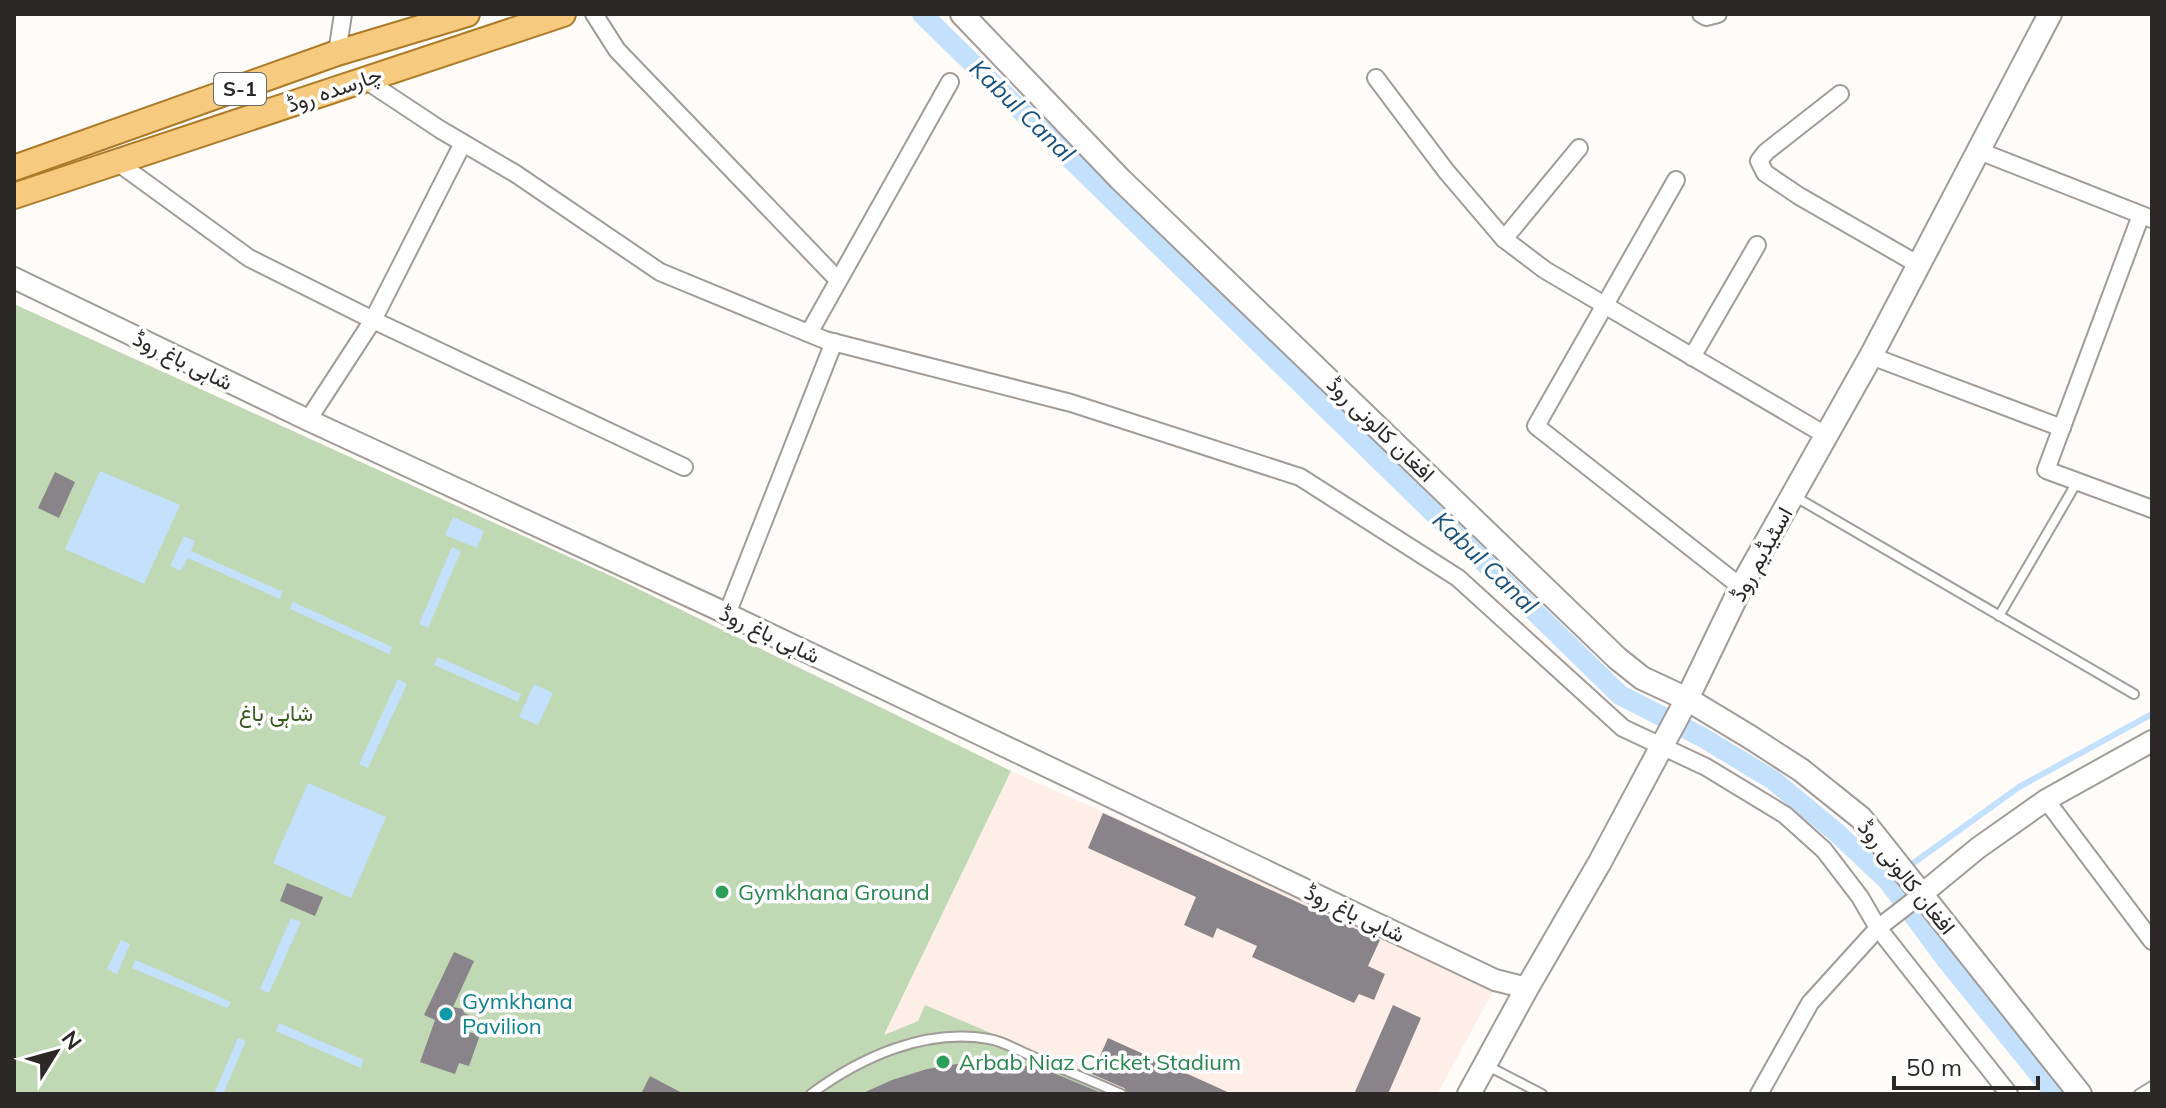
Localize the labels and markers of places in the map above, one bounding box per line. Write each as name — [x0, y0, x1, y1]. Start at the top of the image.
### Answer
place label: Gymkhana Ground — [738, 878, 930, 906]
marker: Gymkhana Ground — [713, 883, 731, 901]
place label: Gymkhana Pavilion — [462, 987, 573, 1040]
marker: Gymkhana Pavilion — [437, 1005, 455, 1023]
place label: Arbab Niaz Cricket Stadium — [959, 1048, 1241, 1076]
marker: Arbab Niaz Cricket Stadium — [934, 1053, 952, 1071]

